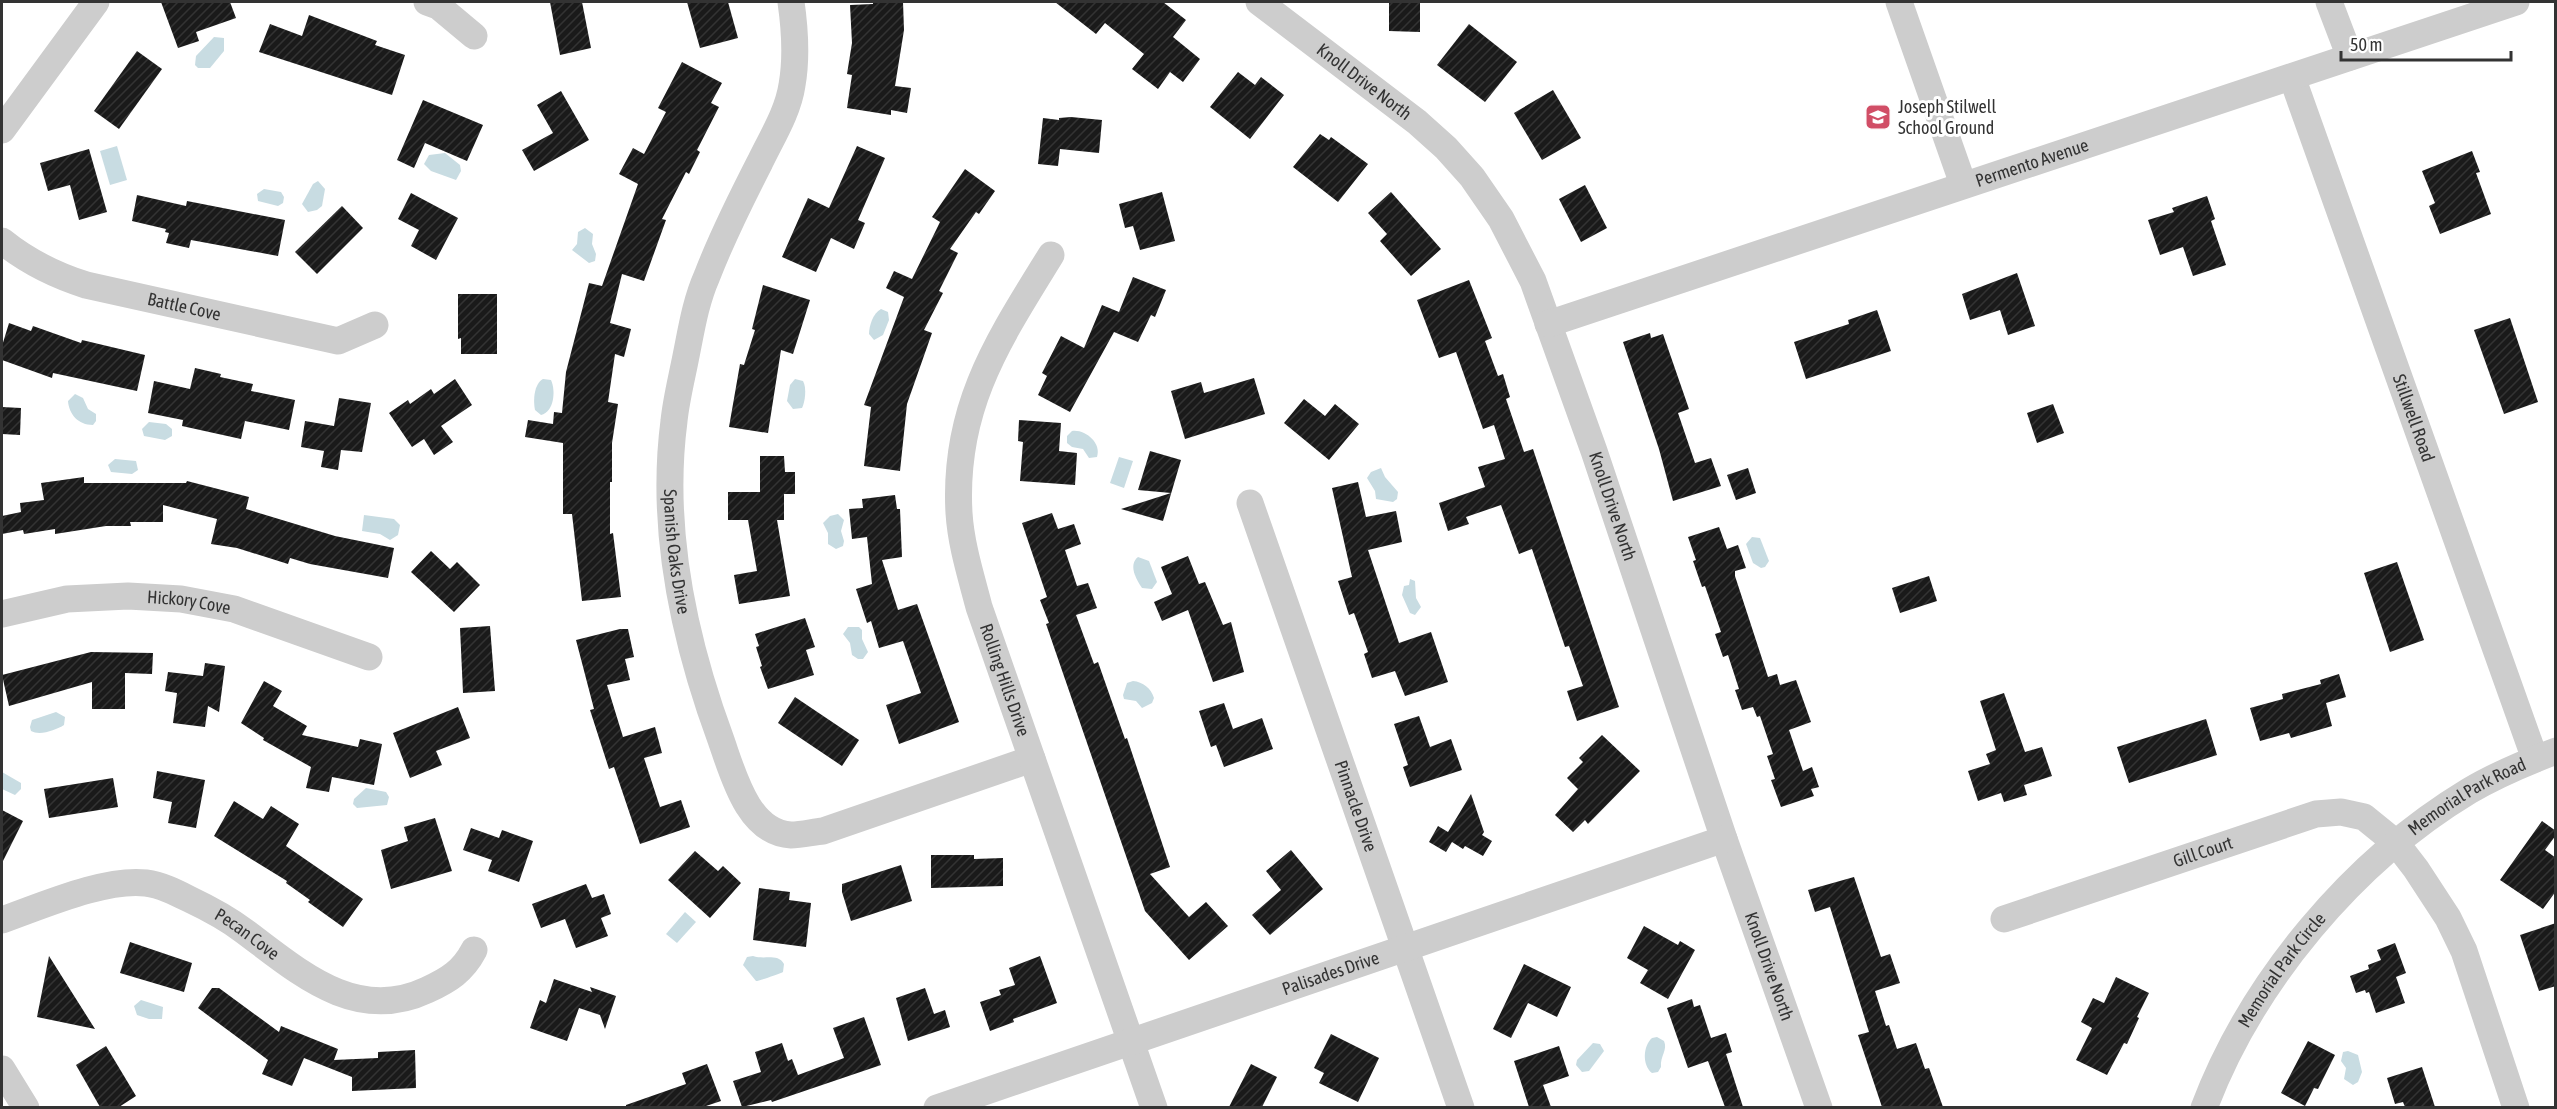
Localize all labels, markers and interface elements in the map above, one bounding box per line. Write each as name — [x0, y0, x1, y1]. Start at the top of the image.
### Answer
scale bar — [2341, 24, 2510, 62]
text: 50 m — [2350, 34, 2382, 55]
street label: Knoll Drive North — [1313, 39, 1416, 124]
place label: Joseph Stilwell School Ground — [1898, 96, 1996, 138]
school or university icon: Joseph Stilwell School Ground — [1863, 102, 1893, 132]
street label: Permento Avenue — [1973, 134, 2091, 191]
street label: Battle Cove — [146, 288, 223, 325]
street label: Stillwell Road — [2389, 371, 2439, 464]
street label: Knoll Drive North — [1585, 449, 1641, 563]
street label: Spanish Oaks Drive — [660, 489, 695, 616]
street label: Hickory Cove — [146, 586, 232, 618]
street label: Rolling Hills Drive — [976, 621, 1034, 739]
street label: Memorial Park Road — [2404, 753, 2529, 839]
street label: Pinnacle Drive — [1331, 757, 1382, 854]
street label: Gill Court — [2170, 832, 2235, 871]
street label: Pecan Cove — [211, 903, 284, 964]
street label: Memorial Park Circle — [2233, 908, 2330, 1031]
street label: Knoll Drive North — [1741, 909, 1798, 1023]
street label: Palisades Drive — [1279, 947, 1382, 999]

